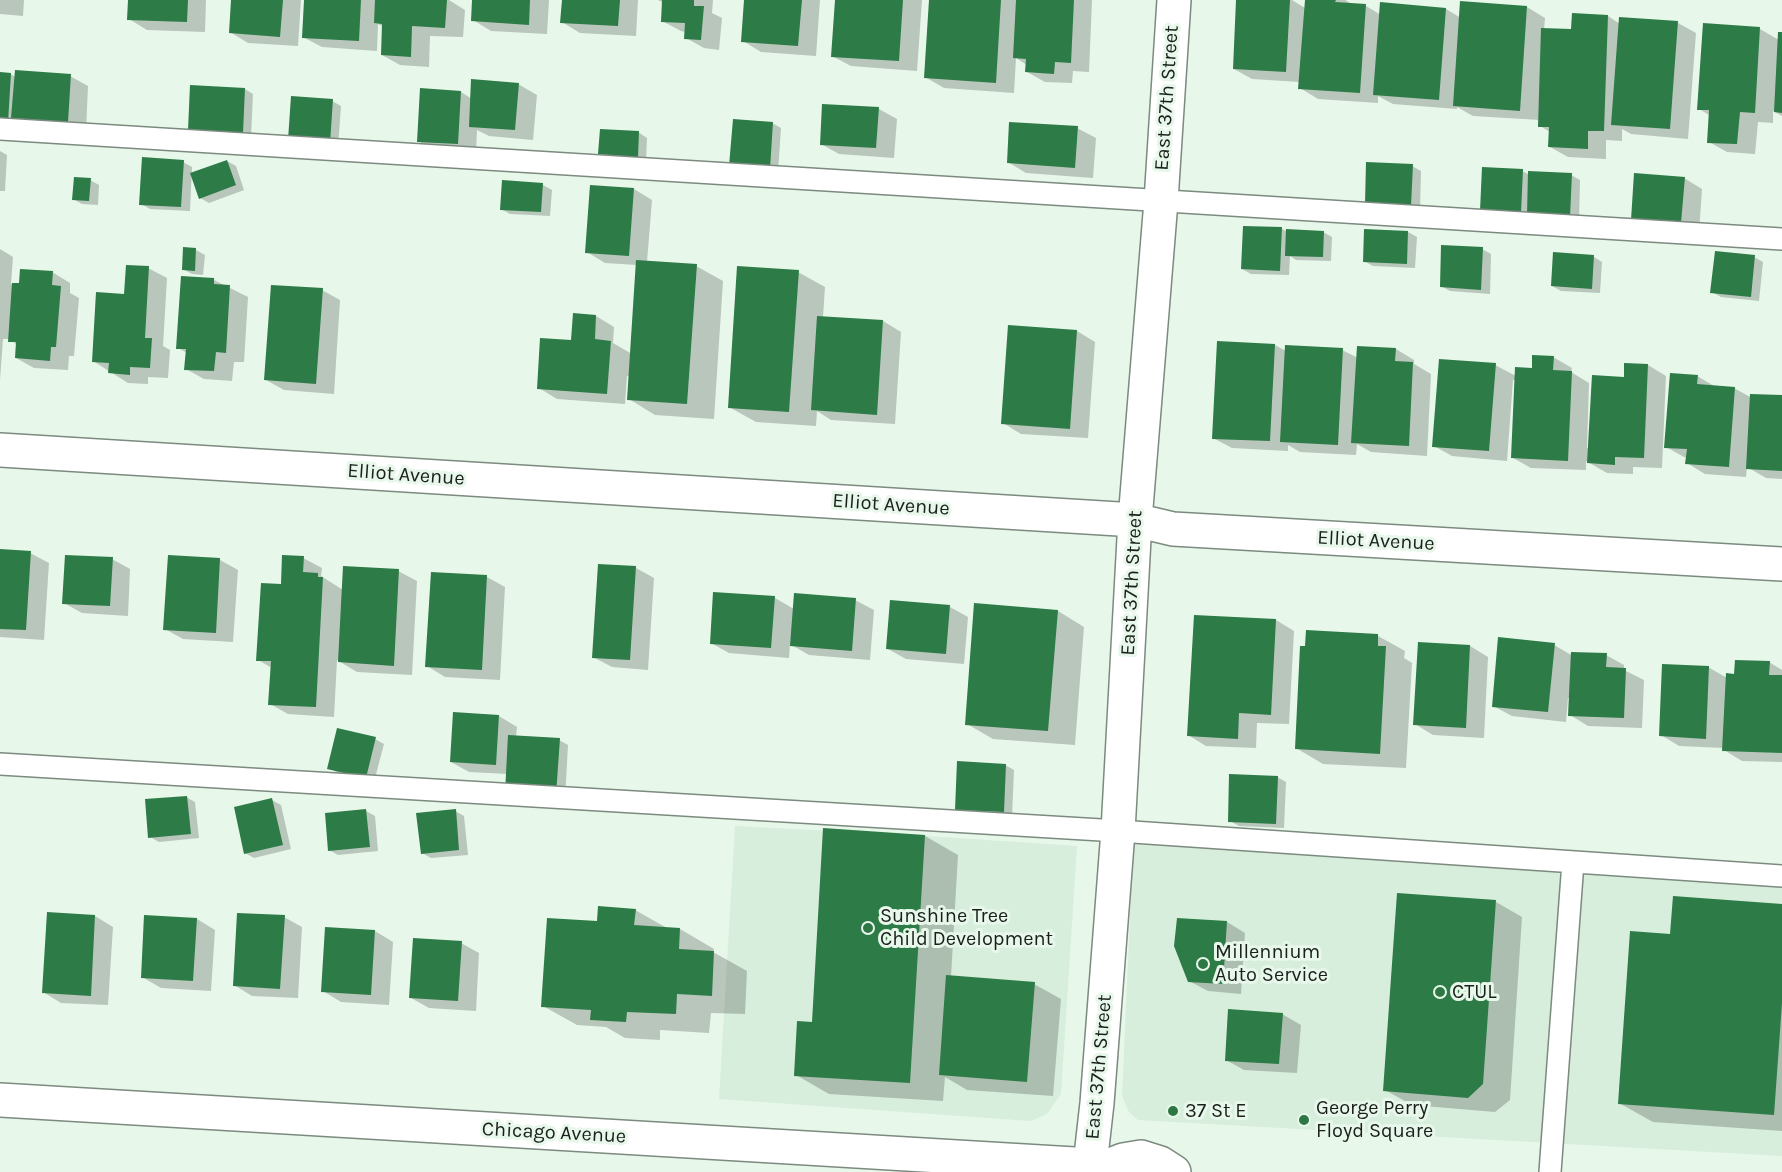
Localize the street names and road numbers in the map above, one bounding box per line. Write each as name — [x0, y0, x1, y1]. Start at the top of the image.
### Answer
street label: East 37th Street — [1150, 25, 1184, 171]
street label: Elliot Avenue — [347, 459, 465, 491]
street label: Elliot Avenue — [832, 489, 950, 521]
street label: East 37th Street — [1116, 510, 1148, 656]
street label: Elliot Avenue — [1317, 526, 1435, 556]
street label: East 37th Street — [1081, 993, 1117, 1141]
street label: Chicago Avenue — [481, 1117, 627, 1149]

